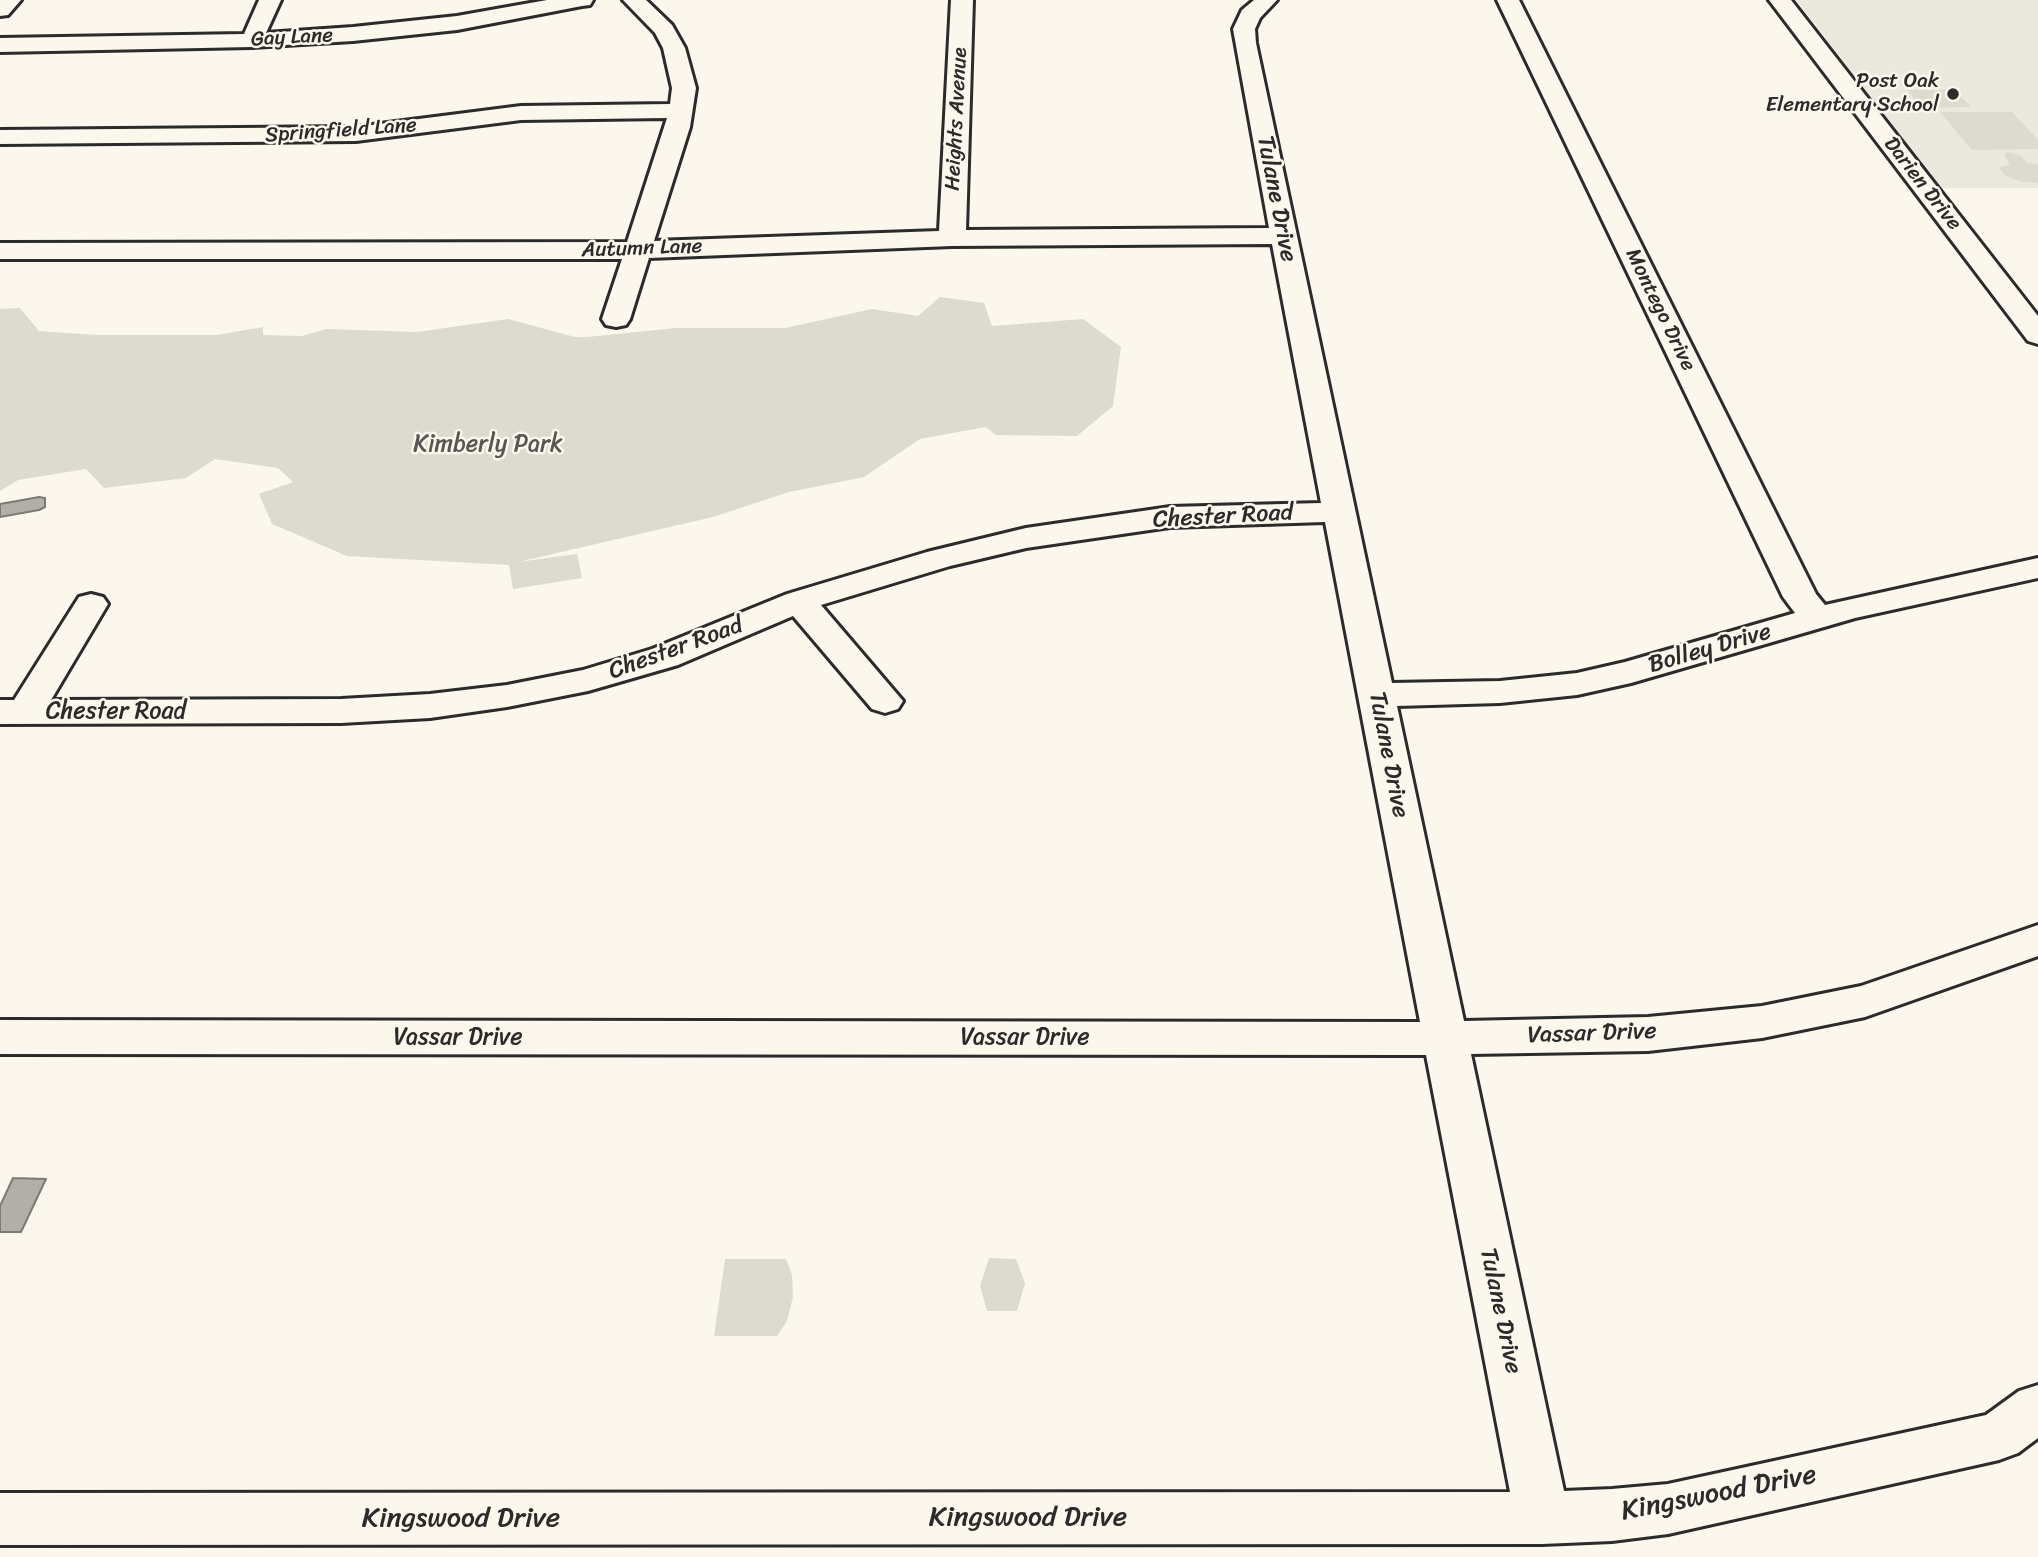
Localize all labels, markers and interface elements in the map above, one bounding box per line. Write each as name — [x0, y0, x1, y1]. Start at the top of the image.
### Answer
street label: Gay Lane — [250, 23, 334, 53]
street label: Heights Avenue — [941, 47, 973, 191]
place label: Post Oak Elementary School — [1766, 69, 1939, 119]
marker: Post Oak Elementary School — [1945, 86, 1961, 102]
street label: Springfield Lane — [264, 113, 418, 149]
street label: Darien Drive — [1878, 132, 1966, 236]
street label: Tulane Drive — [1250, 133, 1302, 265]
street label: Autumn Lane — [581, 234, 703, 264]
street label: Montego Drive — [1620, 245, 1700, 375]
park label: Kimberly Park — [413, 431, 563, 459]
street label: Chester Road — [1152, 499, 1294, 535]
street label: Chester Road — [605, 611, 747, 687]
street label: Bolley Drive — [1645, 618, 1775, 680]
street label: Tulane Drive — [1362, 689, 1414, 821]
street label: Chester Road — [46, 698, 186, 726]
street label: Vassar Drive — [1527, 1017, 1657, 1051]
street label: Vassar Drive — [393, 1024, 523, 1052]
street label: Vassar Drive — [960, 1024, 1090, 1052]
street label: Tulane Drive — [1473, 1245, 1527, 1377]
street label: Kingswood Drive — [1618, 1459, 1820, 1529]
street label: Kingswood Drive — [929, 1501, 1127, 1535]
street label: Kingswood Drive — [362, 1502, 560, 1536]

